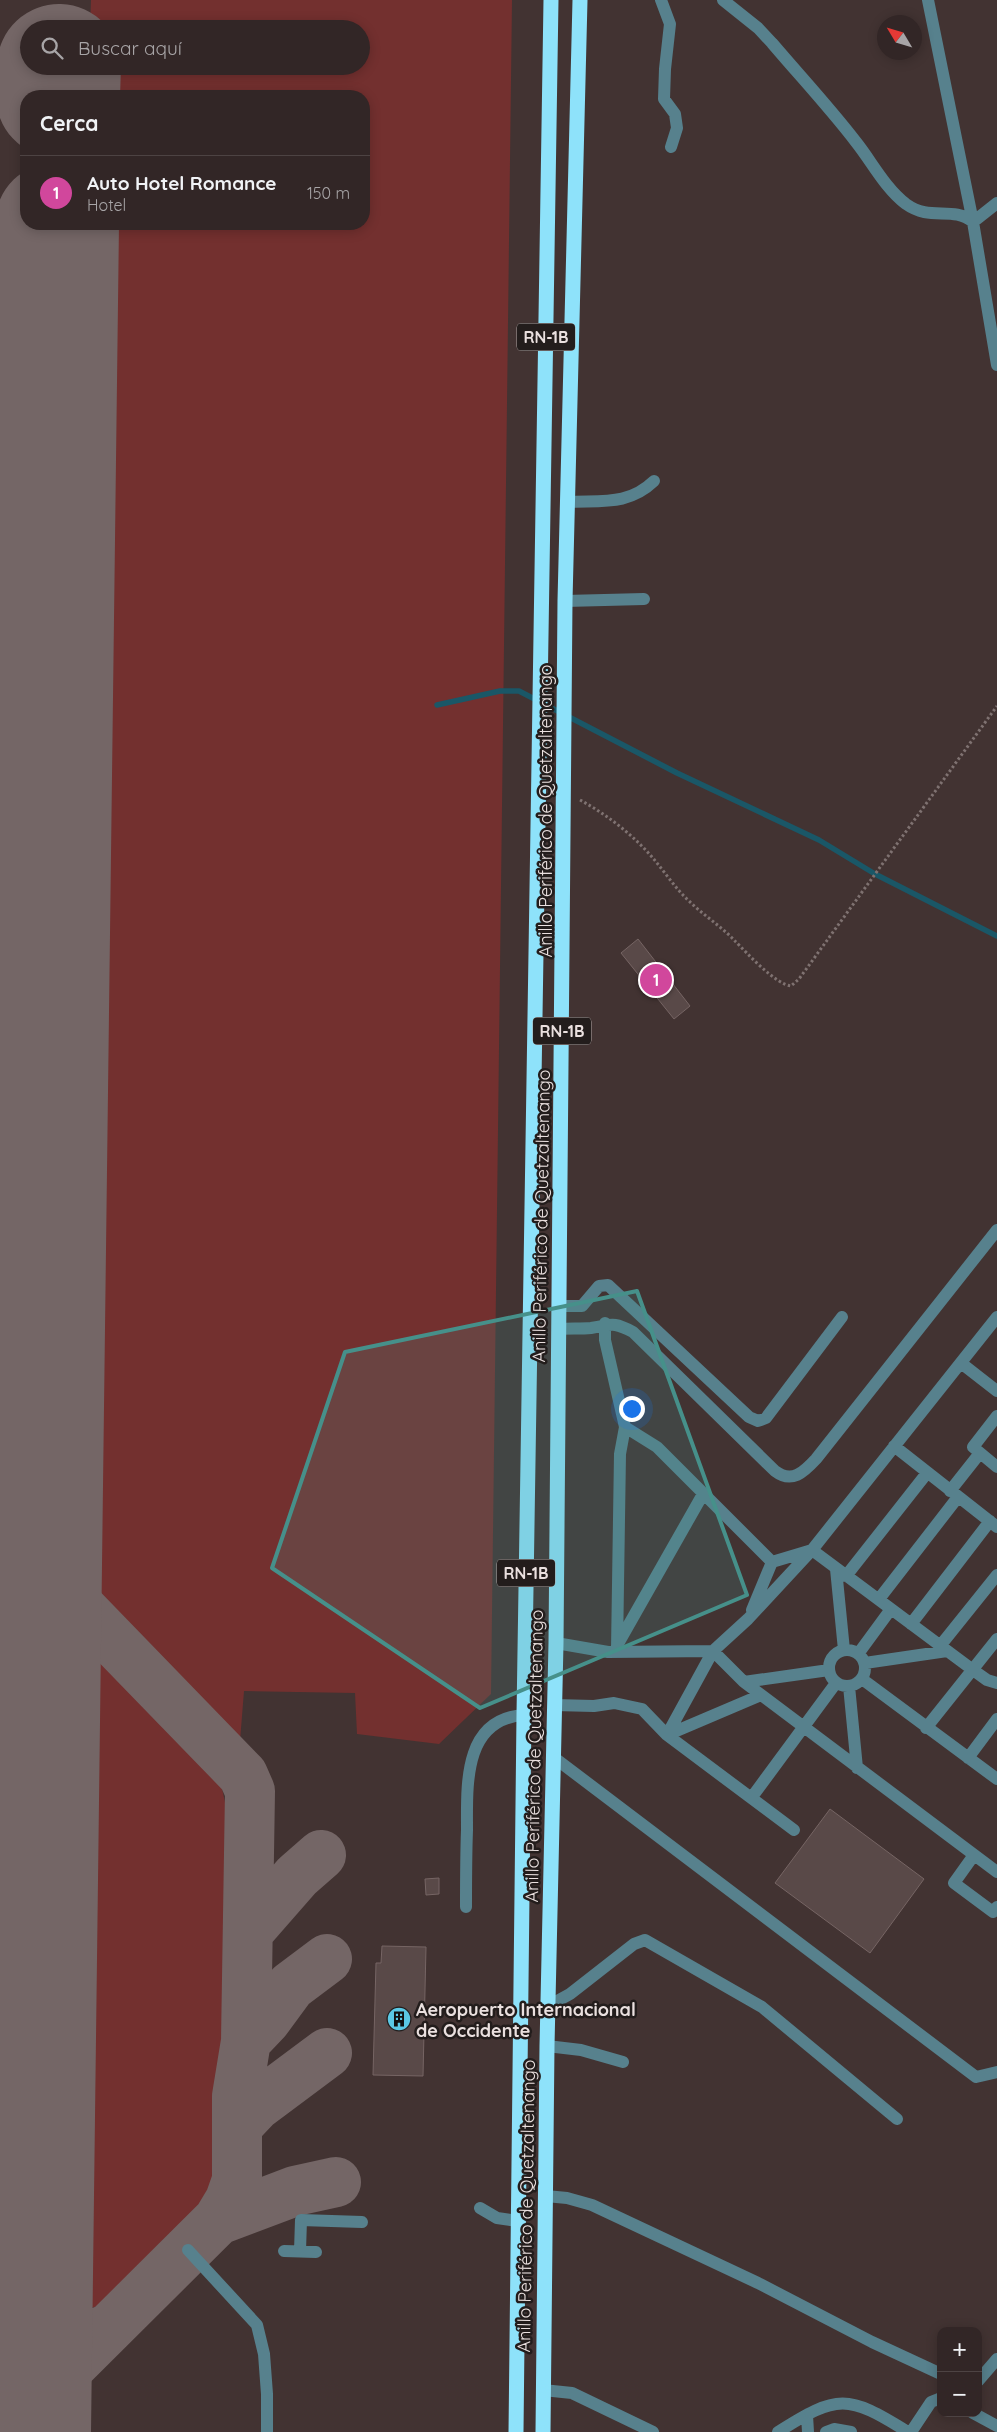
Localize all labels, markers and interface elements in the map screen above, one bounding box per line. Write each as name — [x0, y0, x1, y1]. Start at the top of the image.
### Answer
north arrow — [877, 15, 922, 60]
search box — [20, 20, 370, 75]
icon: search — [38, 34, 66, 62]
text: Buscar aquí — [78, 36, 182, 60]
text: Cerca — [40, 110, 98, 136]
text: Auto Hotel Romance — [87, 171, 277, 195]
text: 1 — [53, 183, 59, 203]
text: 150 m — [307, 183, 350, 203]
text: Hotel — [87, 195, 126, 215]
road number: RN-1B — [517, 324, 575, 351]
street label: Anillo Periférico de Quetzaltenango — [534, 665, 557, 957]
pin: 1 — [640, 961, 672, 999]
road number: RN-1B — [533, 1018, 591, 1044]
street label: Anillo Periférico de Quetzaltenango — [527, 1069, 555, 1363]
your location — [619, 1396, 645, 1422]
road number: RN-1B — [497, 1560, 555, 1586]
street label: Anillo Periférico de Quetzaltenango — [520, 1609, 548, 1903]
place label: Aeropuerto Internacional de Occidente — [416, 1998, 636, 2042]
building icon: Aeropuerto Internacional de Occidente — [386, 2006, 412, 2032]
street label: Anillo Periférico de Quetzaltenango — [512, 2059, 540, 2353]
map controls — [937, 2327, 982, 2417]
button: + — [937, 2327, 982, 2372]
button: − — [937, 2372, 982, 2417]

